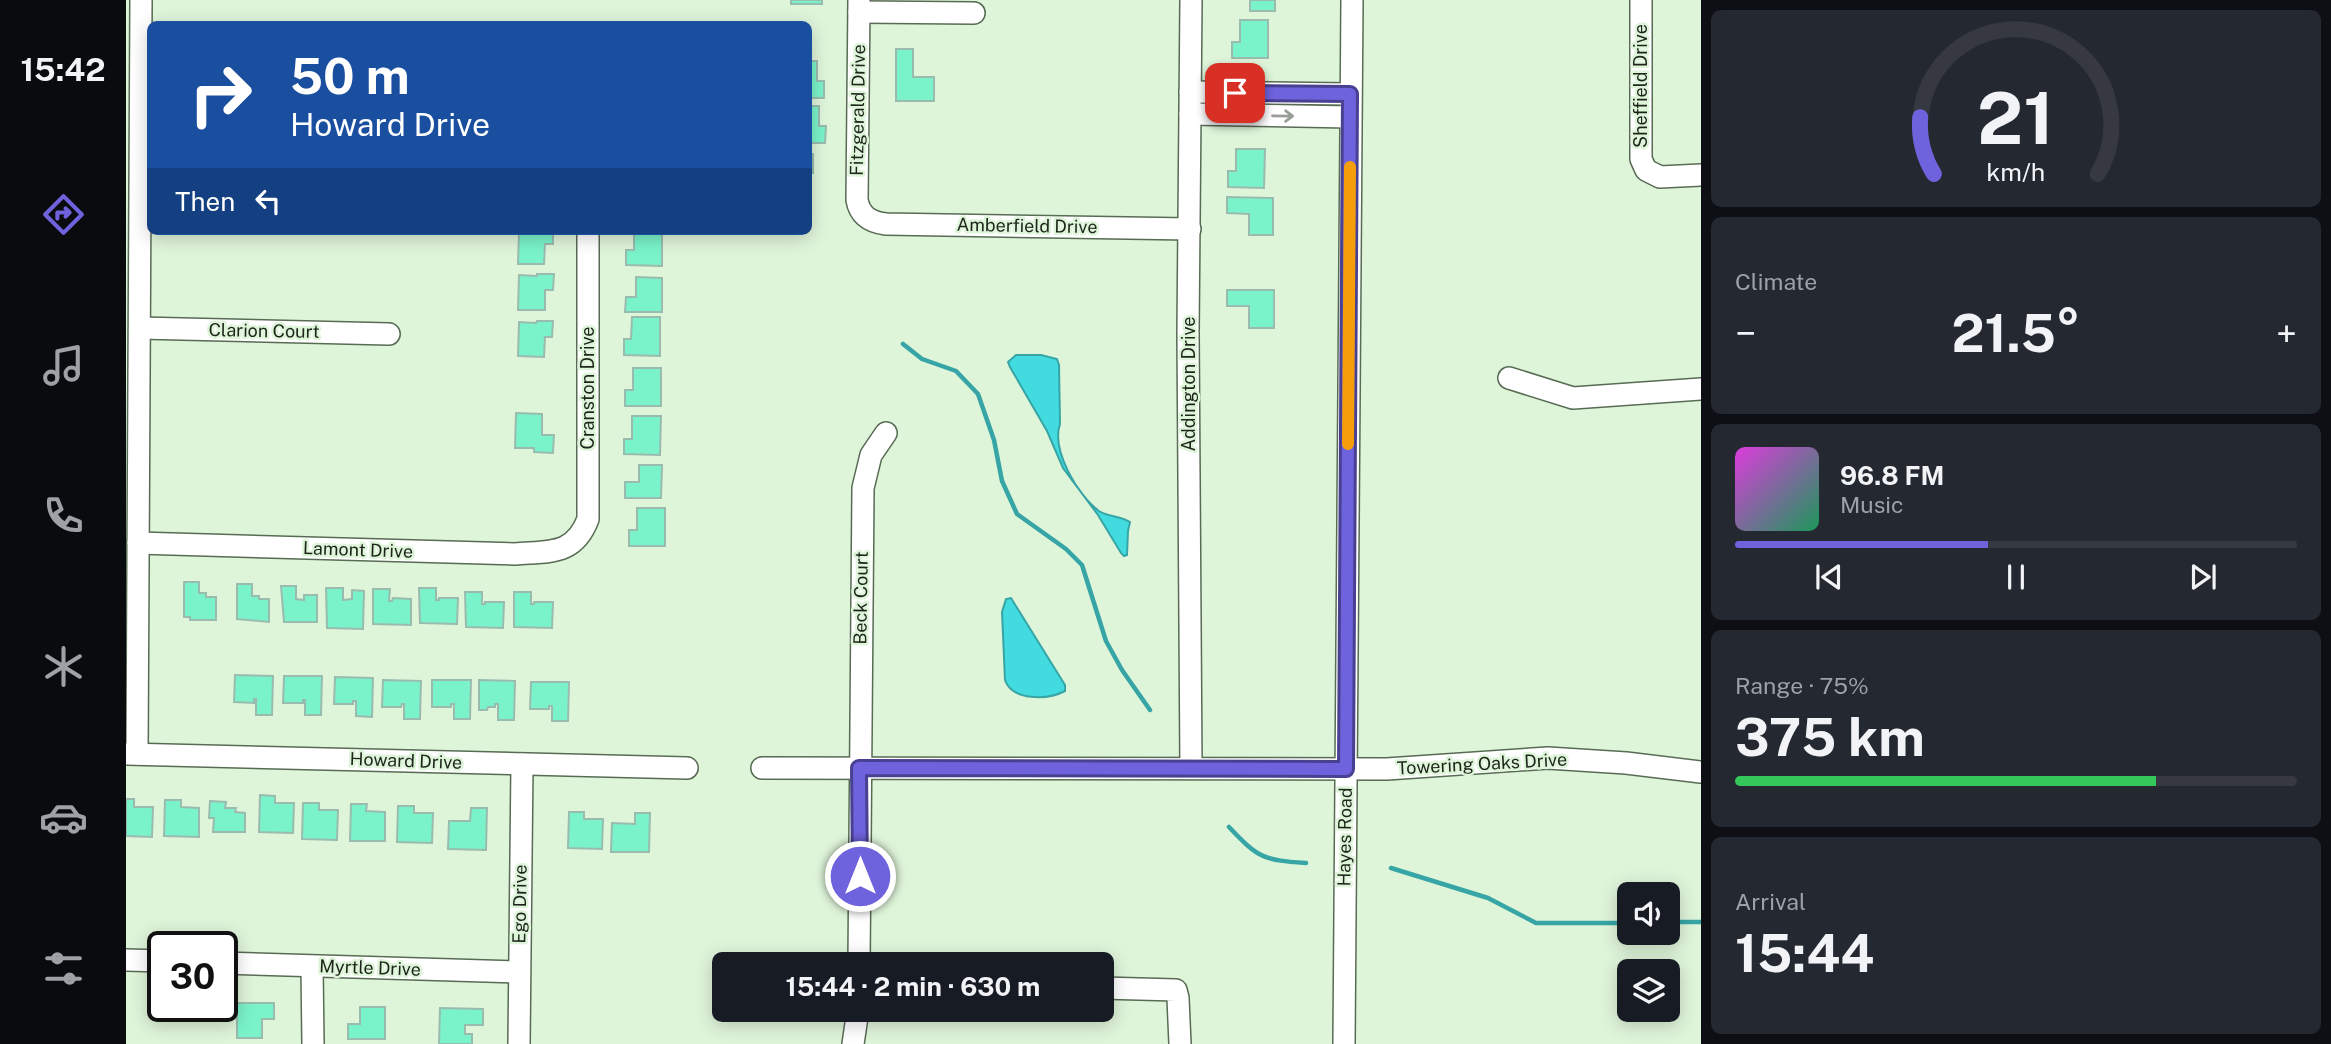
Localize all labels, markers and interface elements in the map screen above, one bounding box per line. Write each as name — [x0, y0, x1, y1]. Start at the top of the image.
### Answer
street label: Sheffield Drive — [1630, 24, 1651, 148]
street label: Fitzgerald Drive — [846, 44, 869, 176]
text: 50 m — [290, 47, 410, 105]
icon: right — [175, 49, 266, 140]
text: 15:42 — [20, 51, 106, 88]
pin — [1205, 63, 1265, 123]
icon: arrive — [1216, 74, 1254, 112]
text: 21 — [1977, 76, 2055, 161]
text: Howard Drive — [290, 106, 490, 143]
one-way arrow — [1271, 109, 1294, 123]
text: km/h — [1987, 157, 2045, 187]
icon: left — [249, 182, 287, 220]
text: Then — [175, 186, 235, 217]
icon: directions — [39, 190, 88, 239]
street label: Amberfield Drive — [956, 214, 1098, 237]
text: Climate — [1735, 268, 1817, 295]
text: 21.5° — [1951, 303, 2081, 364]
text: − — [1735, 311, 1756, 356]
text: + — [2276, 311, 2297, 356]
street label: Addington Drive — [1178, 316, 1199, 452]
street label: Clarion Court — [208, 319, 320, 342]
street label: Cranston Drive — [577, 326, 598, 450]
icon: music — [39, 341, 88, 390]
text: 96.8 FM — [1840, 460, 1944, 491]
icon: phone — [39, 491, 88, 540]
text: Music — [1840, 491, 1904, 518]
street label: Lamont Drive — [303, 537, 413, 562]
street label: Beck Court — [849, 551, 872, 645]
icon: previous — [1810, 558, 1848, 596]
icon: pause — [1997, 558, 2035, 596]
icon: next — [2184, 558, 2222, 596]
icon: climate — [39, 642, 88, 691]
text: Range · 75% — [1735, 672, 1869, 699]
text: 375 km — [1735, 707, 1925, 768]
street label: Howard Drive — [349, 748, 463, 773]
street label: Towering Oaks Drive — [1396, 749, 1568, 778]
street label: Hayes Road — [1333, 787, 1356, 887]
icon: car — [39, 793, 88, 842]
position arrow — [823, 839, 897, 913]
street label: Ego Drive — [508, 864, 531, 944]
map controls — [1617, 882, 1680, 1022]
button: sound — [1617, 882, 1680, 945]
text: Arrival — [1735, 888, 1806, 915]
text: 15:44 — [1735, 923, 1874, 984]
speed limit sign: 30 — [147, 931, 238, 1022]
icon: filters — [39, 944, 88, 993]
street label: Myrtle Drive — [319, 955, 421, 980]
button: layers — [1617, 959, 1680, 1022]
text: 15:44 · 2 min · 630 m — [786, 971, 1040, 1002]

